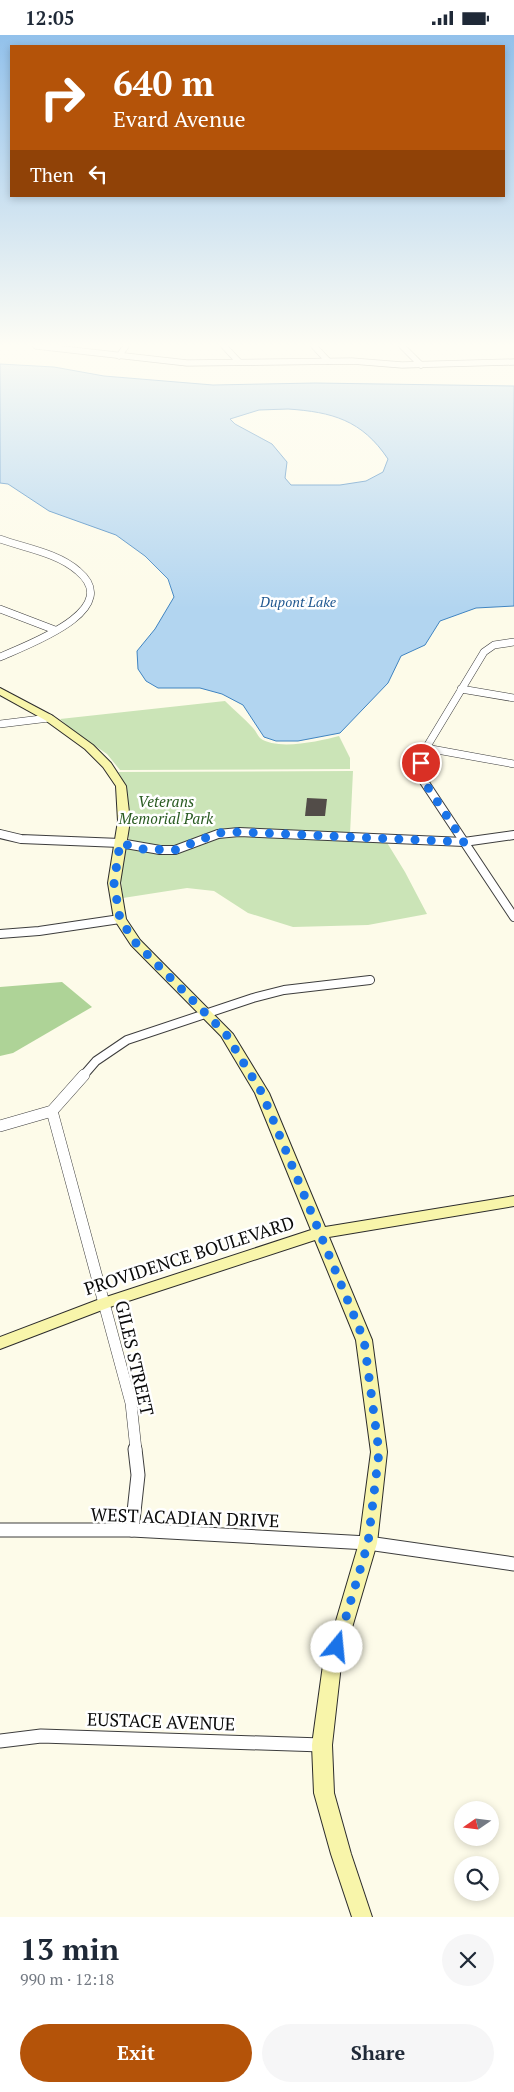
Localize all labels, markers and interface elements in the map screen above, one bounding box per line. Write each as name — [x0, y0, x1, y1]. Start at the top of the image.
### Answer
text: 12:05 — [25, 5, 74, 30]
text: 640 m — [113, 60, 214, 106]
icon: right — [30, 65, 95, 130]
text: Evard Avenue — [113, 104, 246, 133]
icon: left — [84, 160, 112, 188]
text: Then — [30, 162, 74, 187]
water label: Dupont Lake — [259, 592, 337, 611]
pin — [400, 742, 442, 784]
icon: arrive — [407, 749, 435, 777]
park label: Veterans Memorial Park — [118, 791, 214, 828]
street label: PROVIDENCE BOULEVARD — [81, 1210, 297, 1300]
street label: GILES STREET — [110, 1298, 160, 1418]
street label: WEST ACADIAN DRIVE — [90, 1502, 280, 1532]
position arrow — [310, 1620, 362, 1672]
street label: EUSTACE AVENUE — [86, 1706, 236, 1736]
north arrow — [454, 1801, 499, 1846]
map controls — [454, 1801, 499, 1901]
button: search — [454, 1856, 499, 1901]
text: 13 min — [20, 1929, 119, 1969]
button: close — [442, 1934, 494, 1986]
text: 990 m · 12:18 — [20, 1968, 114, 1990]
button: Exit — [20, 2024, 252, 2082]
button: Share — [262, 2024, 494, 2082]

